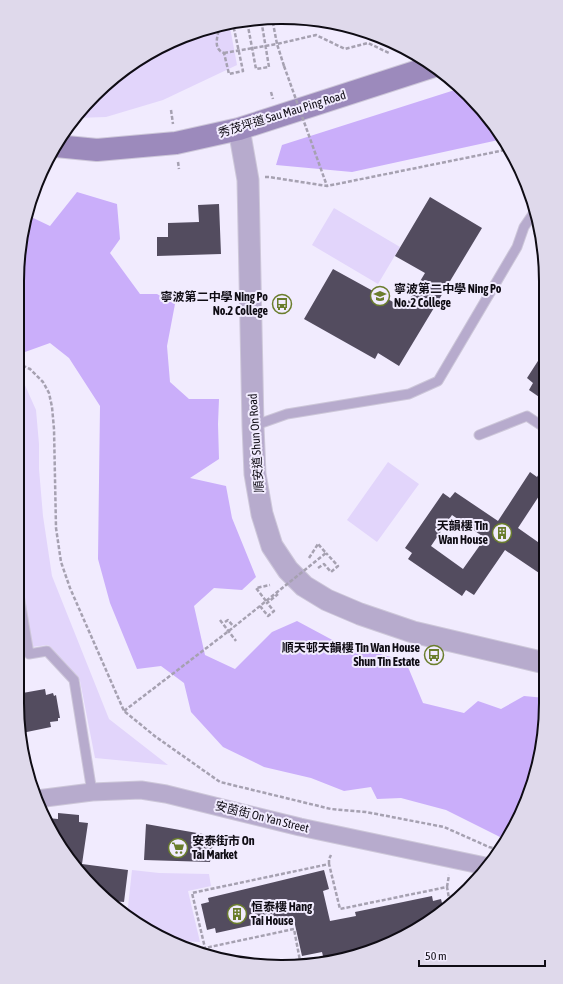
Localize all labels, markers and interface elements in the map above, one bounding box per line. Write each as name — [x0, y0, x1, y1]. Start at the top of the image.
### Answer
street label: 秀茂坪道 Sau Mau Ping Road — [217, 88, 347, 140]
place label: 寧波第二中學 Ning Po No. 2 College — [394, 282, 502, 310]
school or university icon: 寧波第二中學 Ning Po No. 2 College — [369, 285, 391, 307]
place label: 寧波第二中學 Ning Po No.2 College — [160, 290, 269, 318]
bus stop icon: 寧波第二中學 Ning Po No.2 College — [271, 293, 293, 315]
street label: 順安道 Shun On Road — [246, 393, 266, 493]
place label: 天韻樓 Tin Wan House — [437, 519, 489, 547]
building icon: 天韻樓 Tin Wan House — [491, 522, 513, 544]
place label: 順天邨天韻樓 Tin Wan House Shun Tin Estate — [282, 641, 421, 669]
bus stop icon: 順天邨天韻樓 Tin Wan House Shun Tin Estate — [423, 644, 445, 666]
street label: 安茵街 On Yan Street — [214, 799, 311, 836]
place label: 安泰街市 On Tai Market — [192, 834, 255, 862]
supermarket icon: 安泰街市 On Tai Market — [167, 837, 189, 859]
place label: 恒泰樓 Hang Tai House — [251, 900, 313, 928]
building icon: 恒泰樓 Hang Tai House — [226, 903, 248, 925]
scale bar — [419, 942, 545, 968]
text: 50 m — [425, 949, 447, 963]

